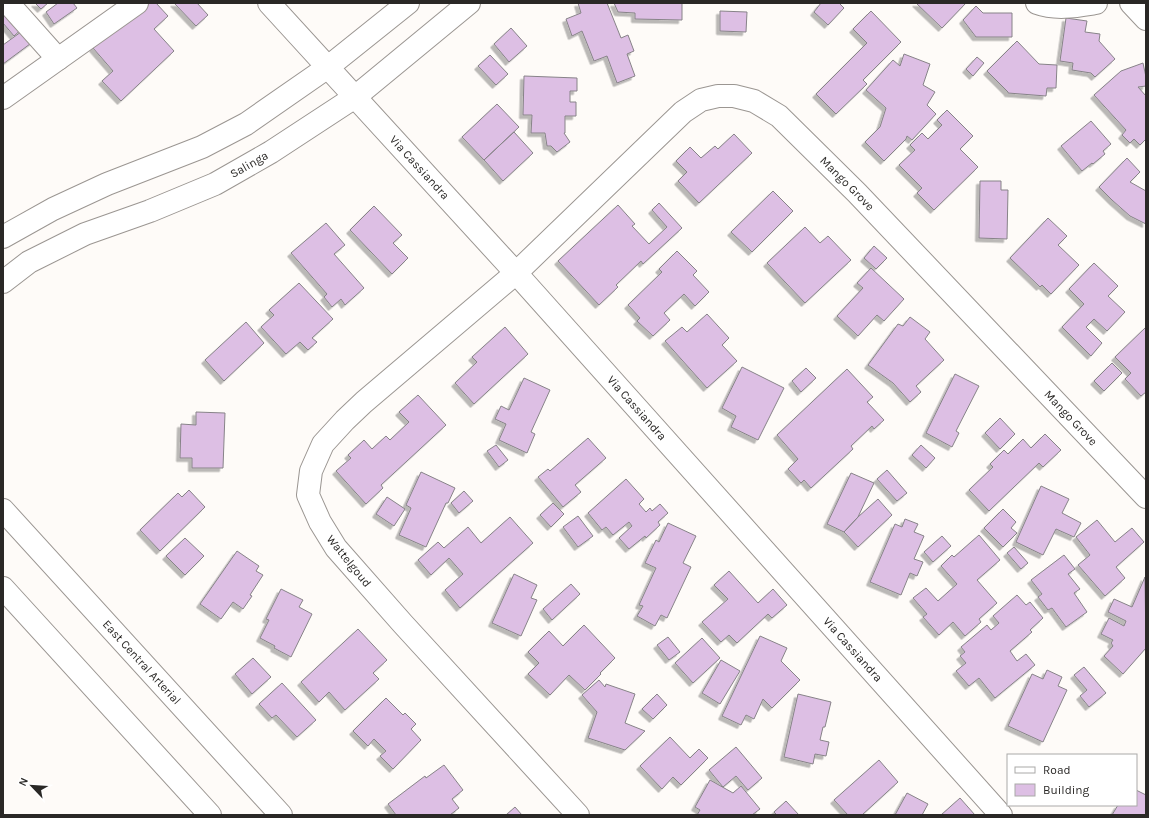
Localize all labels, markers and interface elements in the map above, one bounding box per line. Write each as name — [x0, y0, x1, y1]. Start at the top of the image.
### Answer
street label: Via Cassiandra — [387, 133, 452, 202]
street label: Salinga — [228, 148, 271, 181]
street label: Mango Grove — [817, 153, 877, 214]
street label: Via Cassiandra — [604, 373, 669, 443]
street label: Mango Grove — [1041, 387, 1100, 448]
street label: Wattelgoud — [324, 532, 374, 590]
street label: Via Cassiandra — [820, 614, 885, 685]
street label: East Central Arterial — [100, 617, 184, 707]
legend — [1007, 754, 1137, 806]
text: Road — [1043, 763, 1071, 777]
north arrow — [12, 766, 52, 806]
text: N — [16, 776, 31, 788]
text: Building — [1043, 783, 1090, 797]

